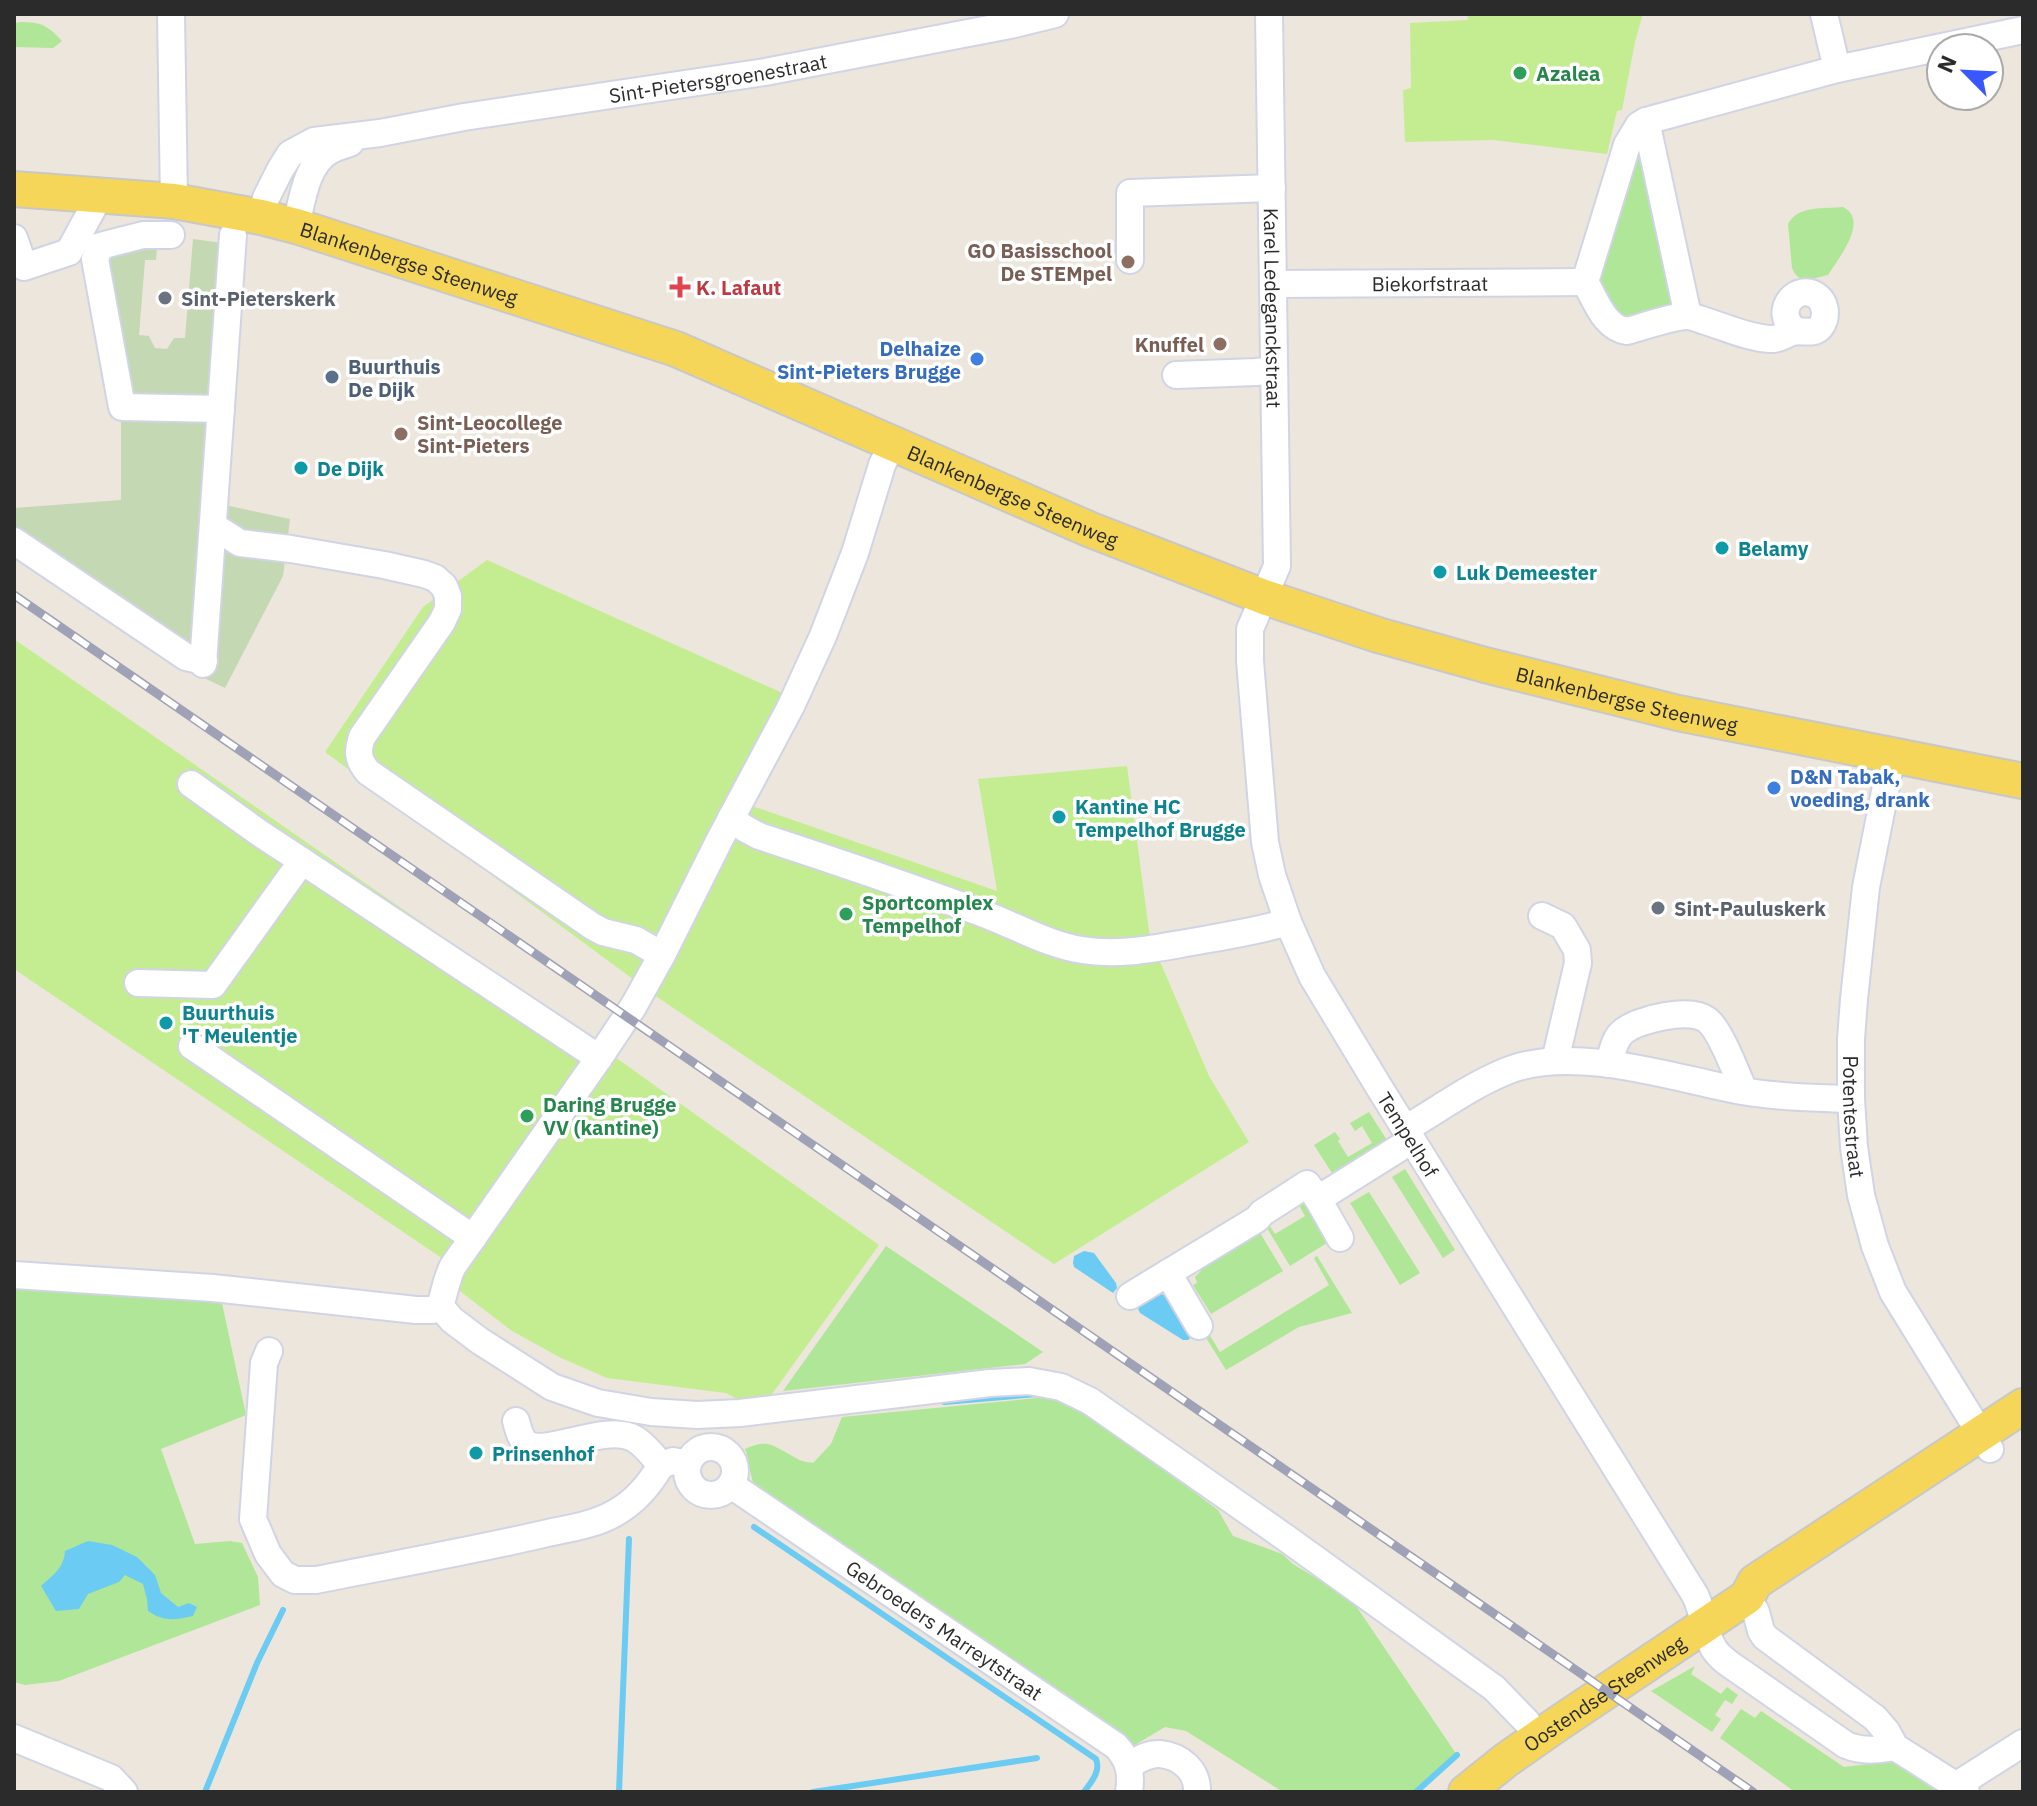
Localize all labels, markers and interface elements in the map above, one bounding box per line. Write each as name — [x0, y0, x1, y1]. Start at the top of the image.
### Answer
north arrow — [1925, 32, 2005, 112]
street label: Sint-Pietersgroenestraat — [607, 47, 829, 109]
text: N — [1930, 50, 1963, 77]
place label: Azalea — [1536, 60, 1600, 87]
marker: Azalea — [1511, 64, 1529, 82]
street label: Karel Ledeganckstraat — [1258, 208, 1288, 408]
street label: Blankenbergse Steenweg — [297, 215, 522, 311]
place label: GO Basisschool De STEMpel — [967, 237, 1112, 287]
marker: GO Basisschool De STEMpel — [1119, 253, 1137, 271]
street label: Biekorfstraat — [1372, 269, 1488, 297]
place label: K. Lafaut — [696, 274, 781, 301]
marker: K. Lafaut — [671, 278, 689, 296]
place label: Sint-Pieterskerk — [181, 285, 336, 312]
marker: Sint-Pieterskerk — [156, 289, 174, 307]
place label: Knuffel — [1135, 331, 1204, 358]
place label: Delhaize Sint-Pieters Brugge — [777, 335, 961, 385]
marker: Knuffel — [1211, 335, 1229, 353]
marker: Delhaize Sint-Pieters Brugge — [968, 350, 986, 368]
place label: Buurthuis De Dijk — [348, 353, 441, 403]
marker: Buurthuis De Dijk — [323, 368, 341, 386]
place label: Sint-Leocollege Sint-Pieters — [417, 409, 562, 459]
marker: Sint-Leocollege Sint-Pieters — [392, 425, 410, 443]
street label: Blankenbergse Steenweg — [903, 438, 1123, 553]
place label: De Dijk — [317, 455, 384, 482]
marker: De Dijk — [292, 459, 310, 477]
place label: Belamy — [1738, 535, 1809, 562]
marker: Belamy — [1713, 539, 1731, 557]
place label: Luk Demeester — [1456, 559, 1597, 586]
marker: Luk Demeester — [1431, 563, 1449, 581]
street label: Blankenbergse Steenweg — [1513, 660, 1741, 738]
place label: D&N Tabak, voeding, drank — [1790, 763, 1930, 813]
marker: D&N Tabak, voeding, drank — [1765, 779, 1783, 797]
place label: Kantine HC Tempelhof Brugge — [1075, 793, 1246, 843]
marker: Kantine HC Tempelhof Brugge — [1050, 808, 1068, 826]
place label: Sportcomplex Tempelhof — [862, 889, 993, 939]
place label: Sint-Pauluskerk — [1674, 895, 1826, 922]
marker: Sint-Pauluskerk — [1649, 899, 1667, 917]
marker: Sportcomplex Tempelhof — [837, 905, 855, 923]
place label: Buurthuis 'T Meulentje — [182, 999, 297, 1049]
marker: Buurthuis 'T Meulentje — [157, 1014, 175, 1032]
street label: Potentestraat — [1837, 1055, 1872, 1179]
street label: Tempelhof — [1372, 1087, 1445, 1182]
place label: Daring Brugge VV (kantine) — [543, 1091, 676, 1141]
marker: Daring Brugge VV (kantine) — [518, 1107, 536, 1125]
place label: Prinsenhof — [492, 1440, 594, 1467]
marker: Prinsenhof — [467, 1444, 485, 1462]
street label: Gebroeders Marreytstraat — [841, 1553, 1048, 1706]
street label: Oostendse Steenweg — [1518, 1629, 1691, 1757]

